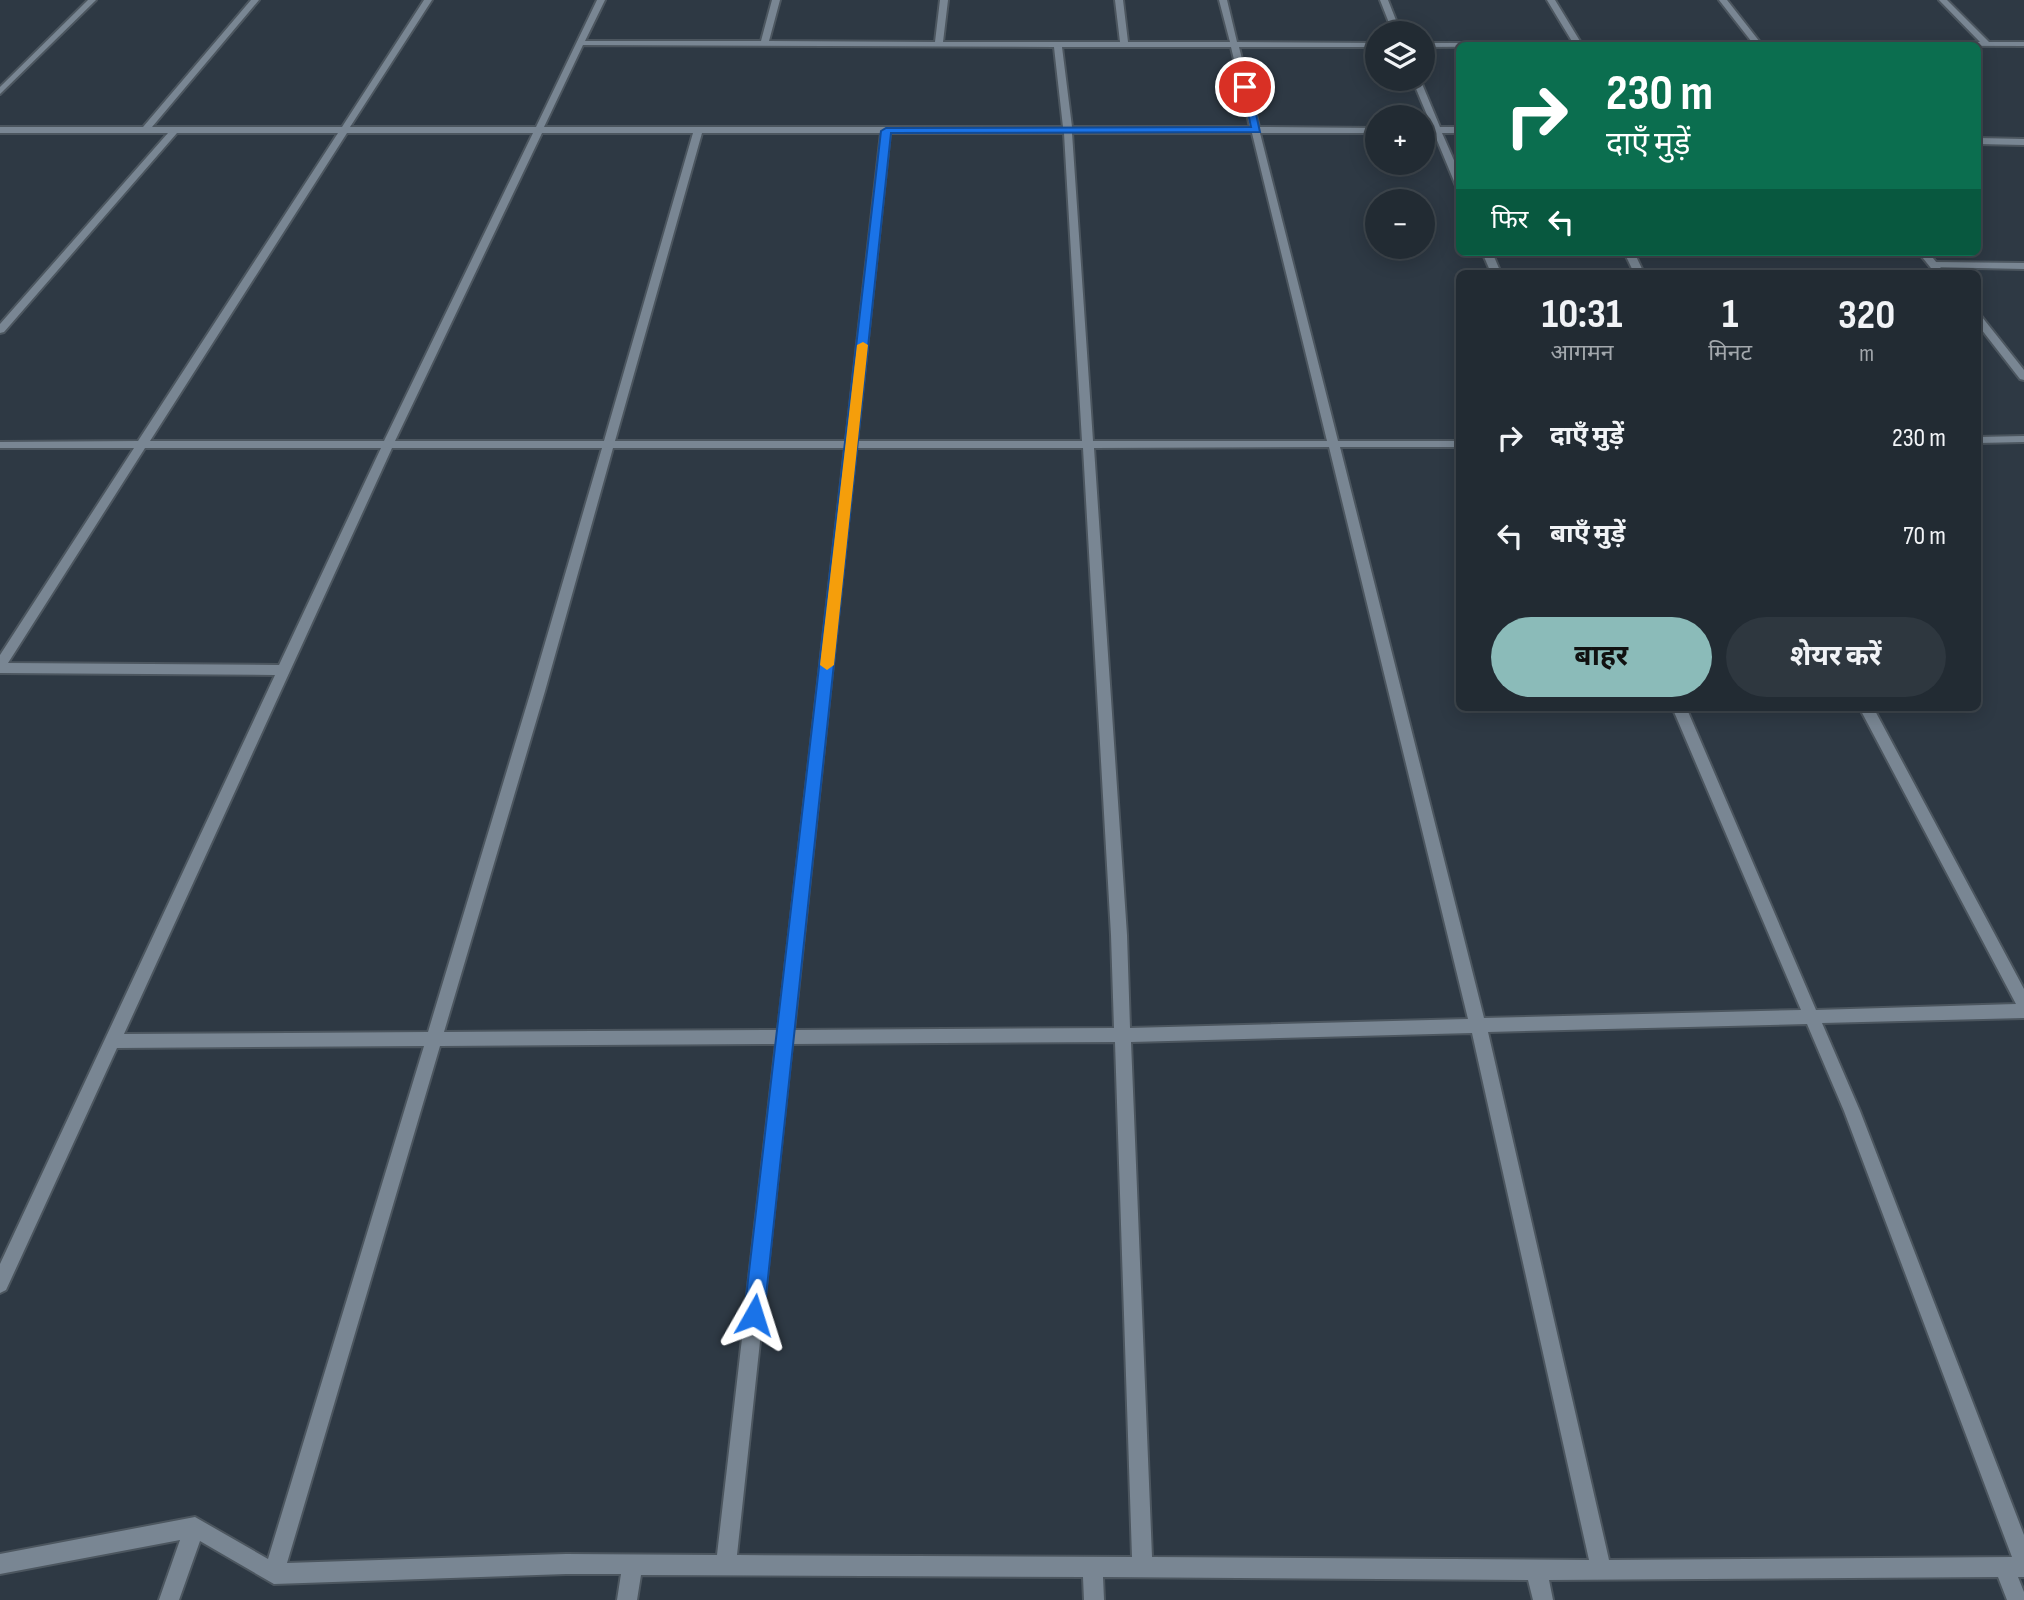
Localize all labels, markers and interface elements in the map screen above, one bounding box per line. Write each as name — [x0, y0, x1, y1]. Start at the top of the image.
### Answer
map controls — [1365, 21, 1435, 259]
button: layers — [1365, 21, 1435, 91]
pin — [1215, 57, 1275, 117]
text: 230 m — [1606, 65, 1713, 124]
icon: arrive — [1226, 68, 1264, 106]
icon: right — [1491, 70, 1582, 161]
button: + — [1365, 105, 1435, 175]
text: दाएँ मुड़ें — [1606, 125, 1690, 164]
button: − — [1365, 189, 1435, 259]
icon: left — [1542, 203, 1580, 241]
text: फिर — [1491, 205, 1528, 236]
text: 10:31 — [1542, 289, 1622, 340]
text: 1 — [1722, 289, 1738, 340]
text: 320 — [1838, 290, 1895, 341]
text: आगमन — [1551, 339, 1614, 367]
text: मिनट — [1708, 339, 1752, 367]
text: m — [1859, 340, 1874, 368]
icon: right — [1491, 419, 1529, 457]
text: दाएँ मुड़ें — [1550, 421, 1624, 452]
text: 230 m — [1892, 423, 1946, 454]
icon: left — [1491, 517, 1529, 555]
text: बाएँ मुड़ें — [1550, 519, 1625, 550]
text: 70 m — [1903, 521, 1946, 552]
button: बाहर — [1491, 617, 1712, 697]
button: शेयर करें — [1726, 617, 1946, 697]
position arrow — [717, 1278, 791, 1352]

